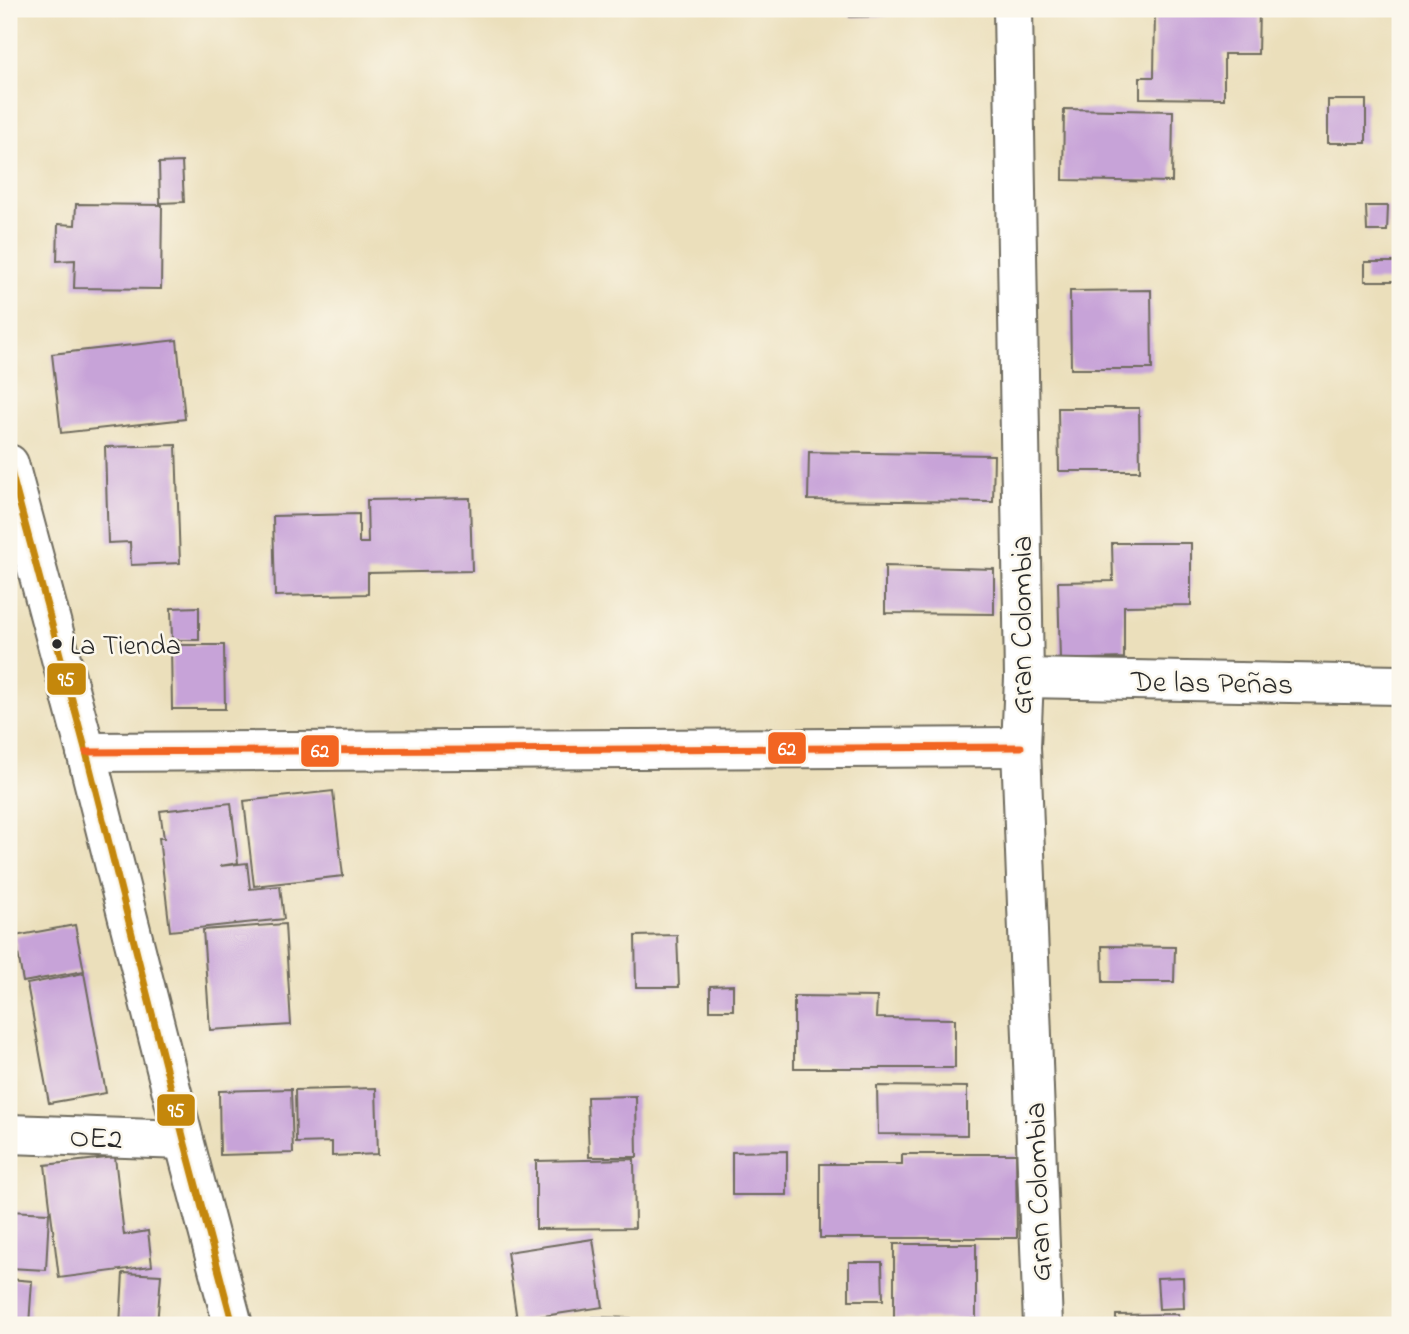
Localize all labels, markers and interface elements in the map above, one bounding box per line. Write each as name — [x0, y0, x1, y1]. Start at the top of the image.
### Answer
street label: Gran Colombia — [1002, 535, 1046, 715]
place label: La Tienda — [70, 627, 181, 668]
marker: La Tienda — [50, 637, 64, 651]
line badge: 95 — [46, 662, 87, 696]
street label: De las Peñas — [1129, 662, 1293, 708]
text: 95 — [57, 668, 74, 695]
line badge: 62 — [767, 731, 807, 765]
line badge: 62 — [300, 734, 340, 768]
text: 62 — [778, 737, 796, 764]
text: 62 — [311, 739, 329, 766]
line badge: 95 — [156, 1093, 196, 1127]
text: 95 — [167, 1099, 184, 1126]
street label: Gran Colombia — [1015, 1102, 1065, 1282]
street label: OE2 — [69, 1117, 123, 1163]

